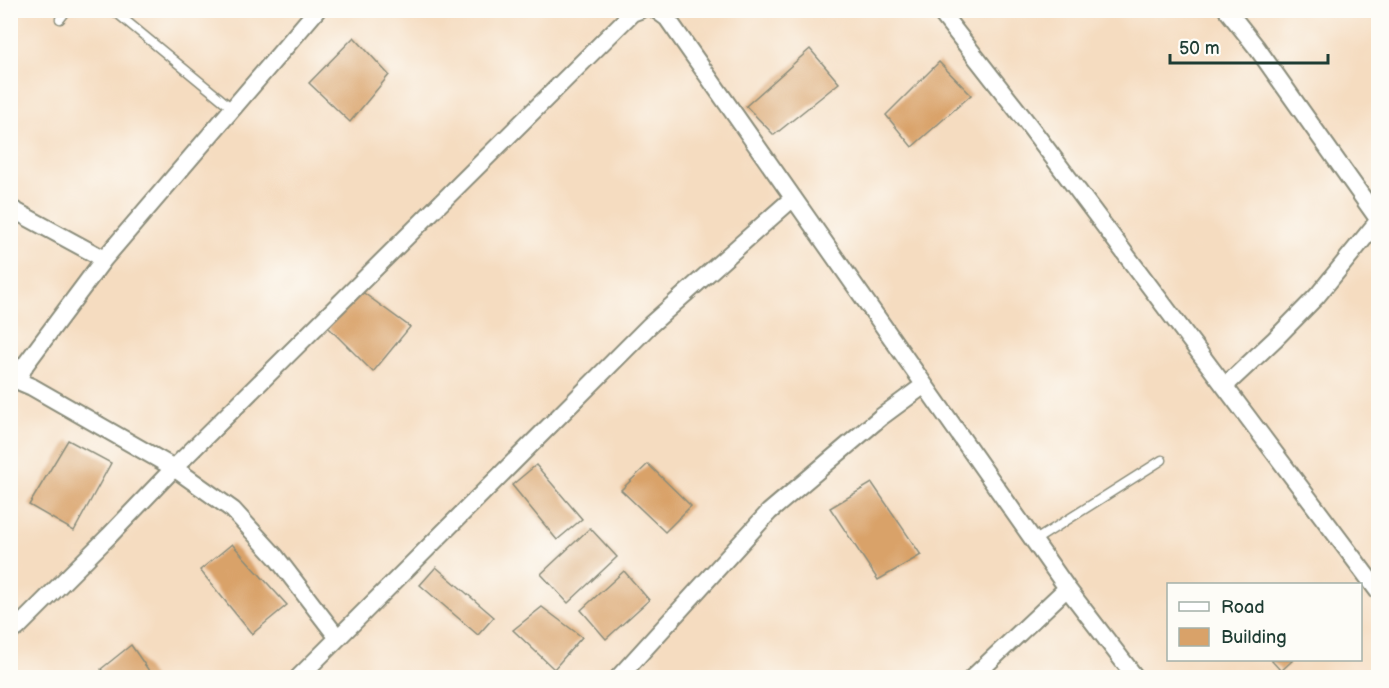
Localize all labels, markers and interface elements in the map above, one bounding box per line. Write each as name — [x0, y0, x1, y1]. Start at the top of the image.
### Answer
scale bar — [1170, 27, 1328, 65]
text: 50 m — [1179, 38, 1220, 59]
legend — [1167, 583, 1362, 661]
text: Road — [1221, 597, 1265, 618]
text: Building — [1221, 627, 1287, 648]

